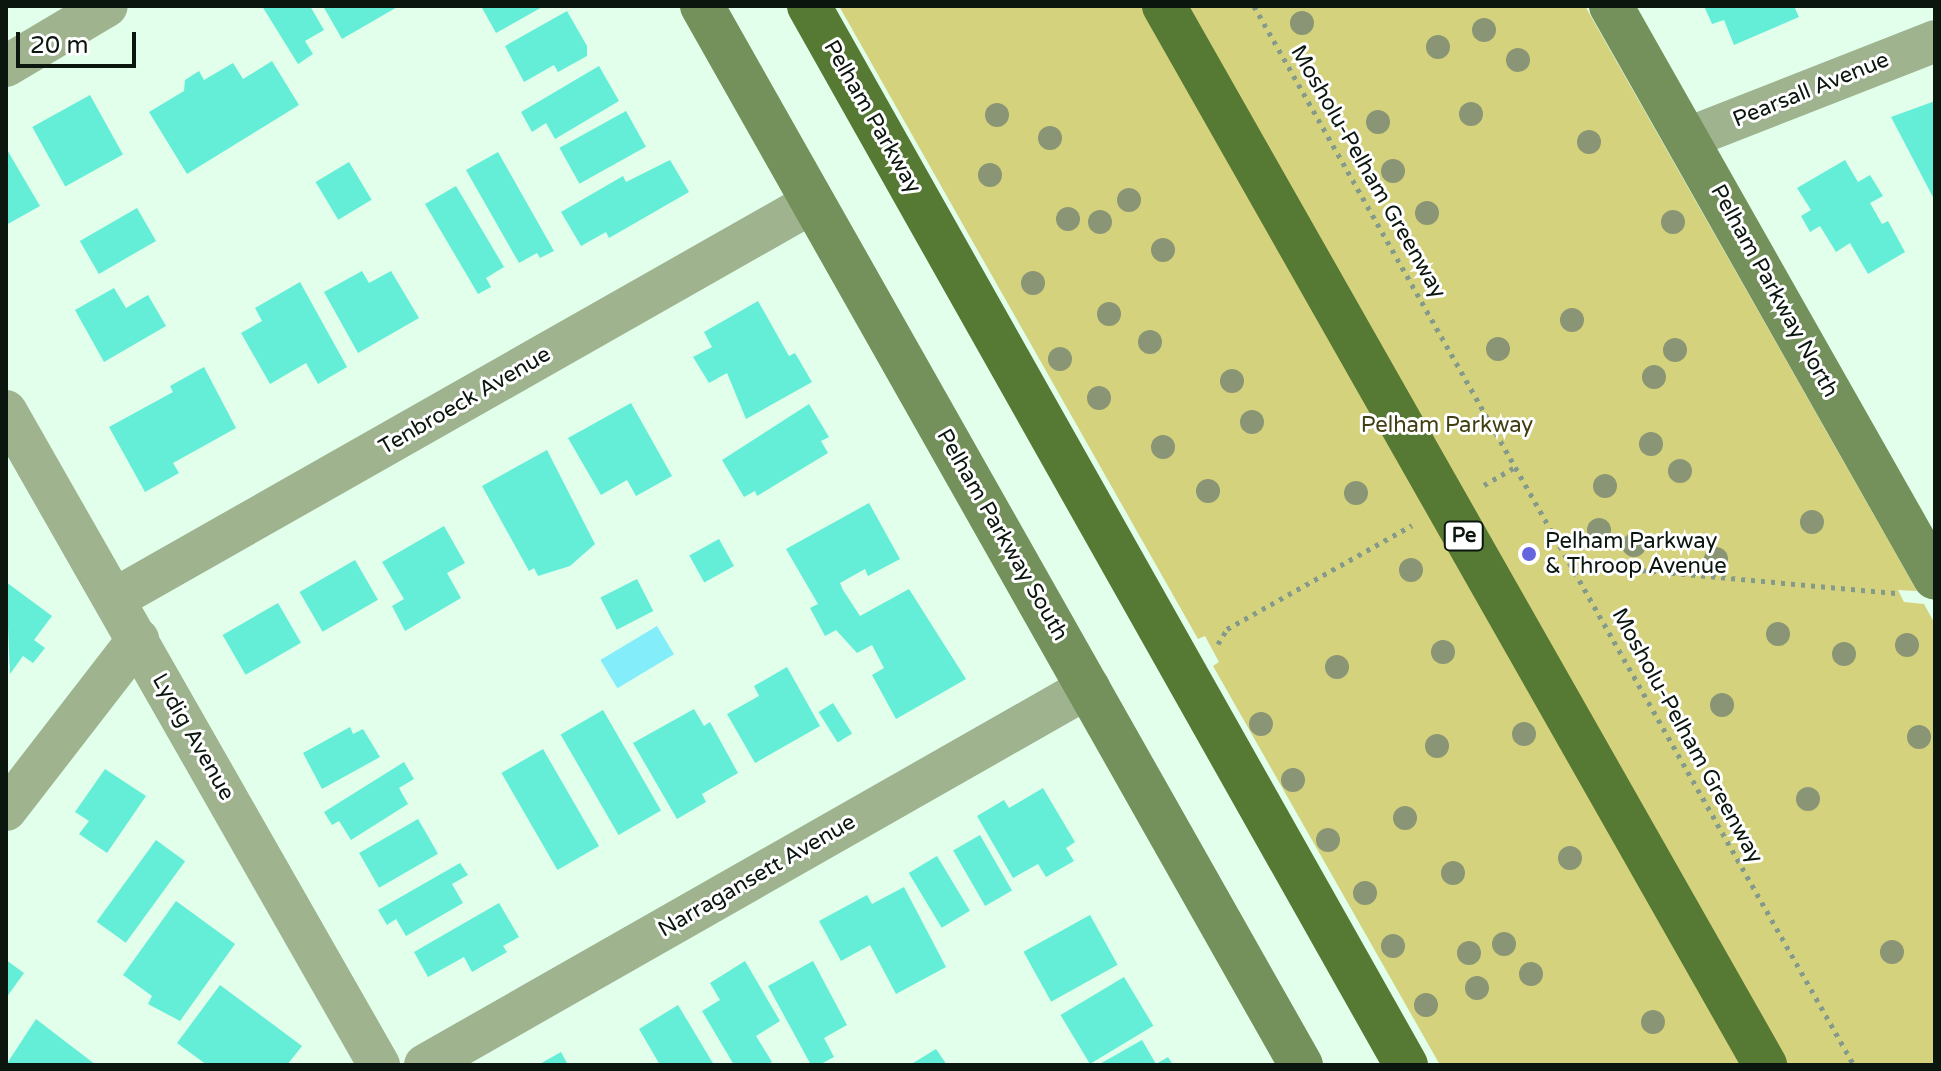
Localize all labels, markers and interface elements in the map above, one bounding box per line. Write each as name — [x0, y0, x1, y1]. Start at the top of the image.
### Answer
scale bar — [20, 16, 140, 66]
text: 20 m — [30, 31, 88, 60]
street label: Pelham Parkway — [817, 36, 927, 198]
street label: Mosholu-Pelham Greenway — [1285, 41, 1451, 303]
street label: Pearsall Avenue — [1729, 47, 1893, 133]
street label: Pelham Parkway North — [1705, 180, 1843, 402]
street label: Tenbroeck Avenue — [374, 341, 556, 461]
park label: Pelham Parkway — [1361, 413, 1533, 439]
street label: Pelham Parkway South — [931, 424, 1073, 646]
road number: Pe — [1442, 520, 1486, 552]
place label: Pelham Parkway & Throop Avenue — [1545, 528, 1727, 580]
marker: Pelham Parkway & Throop Avenue — [1520, 545, 1538, 563]
street label: Mosholu-Pelham Greenway — [1606, 604, 1768, 868]
street label: Lydig Avenue — [146, 669, 240, 805]
street label: Narragansett Avenue — [654, 809, 860, 943]

